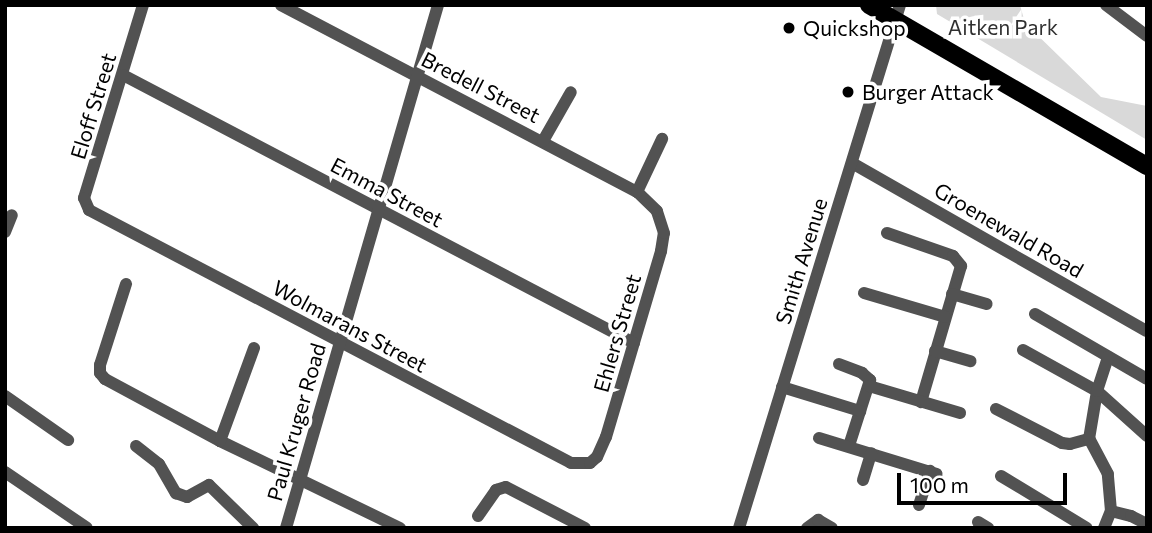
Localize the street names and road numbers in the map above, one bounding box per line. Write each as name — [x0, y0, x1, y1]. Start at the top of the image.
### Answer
street label: Bredell Street — [417, 46, 545, 128]
street label: Eloff Street — [65, 50, 121, 162]
street label: Emma Street — [327, 152, 447, 232]
street label: Groenewald Road — [930, 177, 1088, 283]
street label: Smith Avenue — [770, 195, 832, 327]
street label: Ehlers Street — [588, 271, 646, 395]
street label: Wolmarans Street — [268, 275, 432, 377]
street label: Paul Kruger Road — [261, 340, 331, 504]

